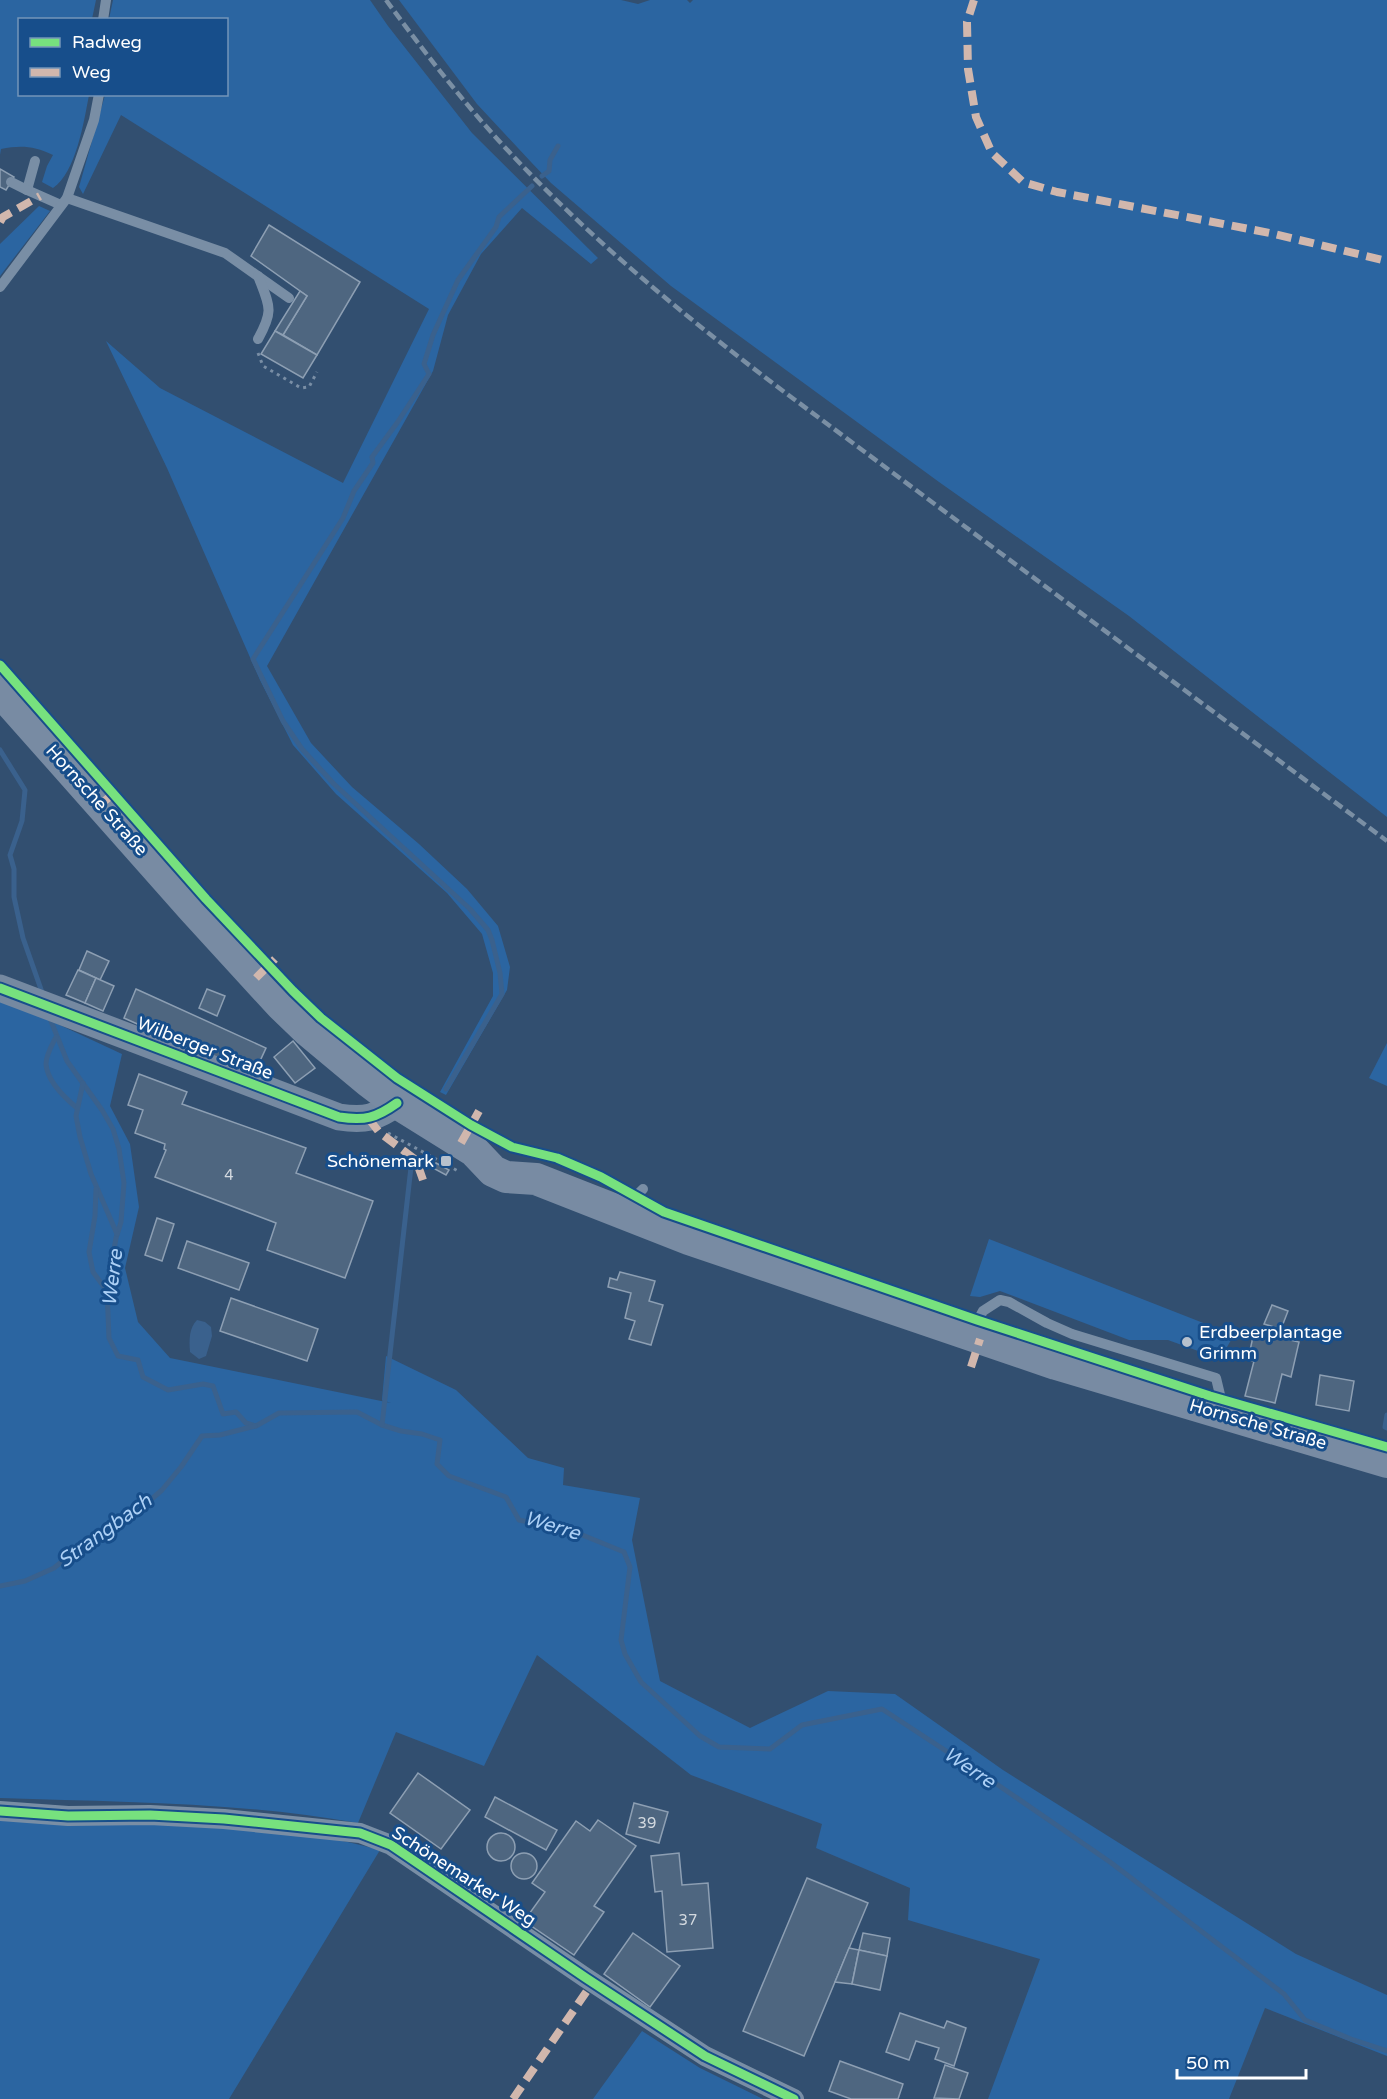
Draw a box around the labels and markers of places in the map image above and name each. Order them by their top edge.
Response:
place label: Schönemark [327,1150,434,1172]
marker: Schönemark [439,1154,453,1168]
place label: Erdbeerplantage Grimm [1199,1321,1342,1364]
marker: Erdbeerplantage Grimm [1180,1335,1194,1349]

